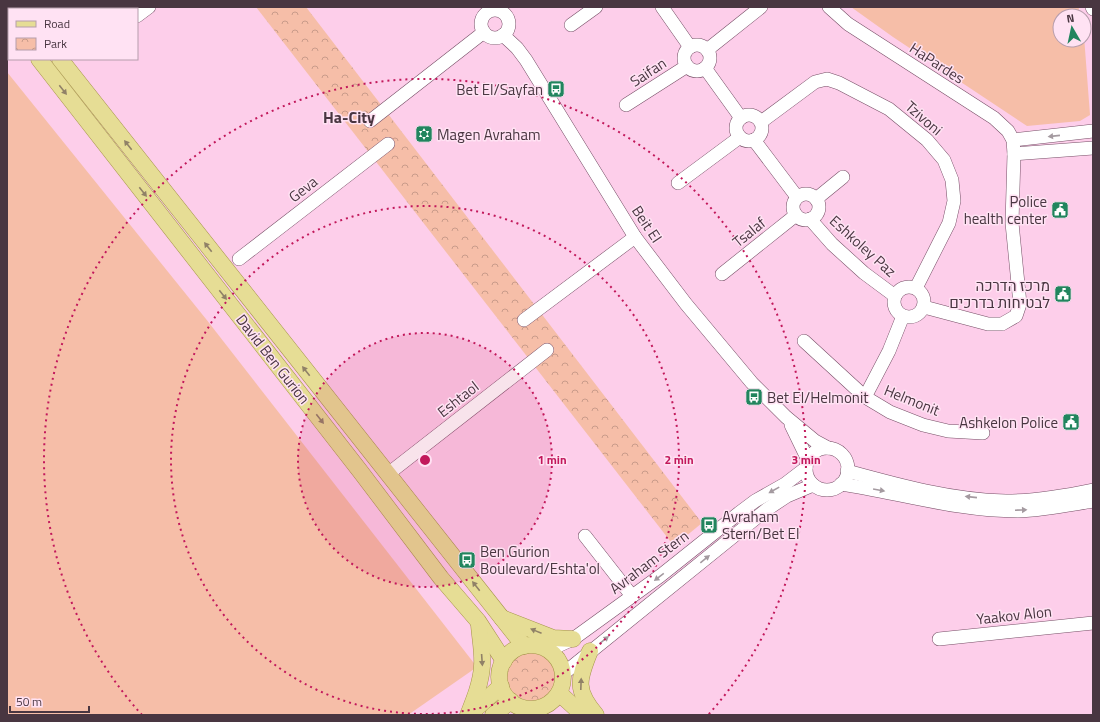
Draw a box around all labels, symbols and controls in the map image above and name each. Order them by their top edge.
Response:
legend [8,8,138,60]
north arrow [1052,8,1092,48]
text: N [1065,10,1075,27]
text: Road [44,14,70,33]
text: Park [44,34,67,53]
street label: HaPardes [905,37,969,89]
street label: Saifan [625,52,671,92]
place label: Bet El/Sayfan [456,78,543,101]
bus stop icon: Bet El/Sayfan [546,79,566,99]
one-way arrow [58,85,67,96]
street label: Tzivoni [900,95,948,141]
district label: Ha-City [323,105,375,129]
place label: Magen Avraham [437,123,540,146]
synagogue icon: Magen Avraham [414,124,434,144]
one-way arrow [1048,133,1060,139]
one-way arrow [124,140,132,151]
street label: Geva [284,170,323,208]
one-way arrow [138,187,147,198]
place label: Police health center [964,190,1047,230]
public building icon: Police health center [1050,200,1070,220]
street label: Beit El [626,201,668,247]
street label: Eshkoley Paz [825,210,902,282]
street label: Tsalaf [727,211,771,253]
one-way arrow [204,242,213,253]
place label: מרכז הדרכה לבטיחות בדרכים [949,274,1050,314]
public building icon: מרכז הדרכה לבטיחות בדרכים [1053,284,1073,304]
one-way arrow [219,289,227,300]
street label: David Ben Gurion [230,309,316,409]
one-way arrow [302,366,311,377]
street label: Eshtaol [432,375,484,423]
street label: Helmonit [881,378,944,422]
place label: Bet El/Helmonit [767,386,869,409]
bus stop icon: Bet El/Helmonit [744,387,764,407]
place label: Ashkelon Police [959,411,1058,434]
public building icon: Ashkelon Police [1061,412,1081,432]
one-way arrow [316,414,324,425]
text: 1 min [537,450,567,469]
text: 2 min [664,450,694,469]
text: 3 min [791,450,821,469]
centre of rings [418,453,432,467]
one-way arrow [768,487,779,494]
one-way arrow [873,488,885,494]
one-way arrow [965,494,977,501]
place label: Avraham Stern/Bet El [722,505,799,545]
one-way arrow [1015,507,1027,514]
bus stop icon: Avraham Stern/Bet El [699,515,719,535]
street label: Avraham Stern [605,525,693,599]
place label: Ben Gurion Boulevard/Eshta'ol [480,540,600,580]
bus stop icon: Ben Gurion Boulevard/Eshta'ol [457,550,477,570]
one-way arrow [700,554,711,563]
one-way arrow [653,572,664,581]
one-way arrow [472,581,481,592]
street label: Yaakov Alon [975,600,1053,630]
one-way arrow [530,628,542,634]
one-way arrow [599,636,609,644]
one-way arrow [478,654,485,666]
one-way arrow [578,678,585,690]
scale bar [10,688,89,714]
text: 50 m [16,692,42,711]

